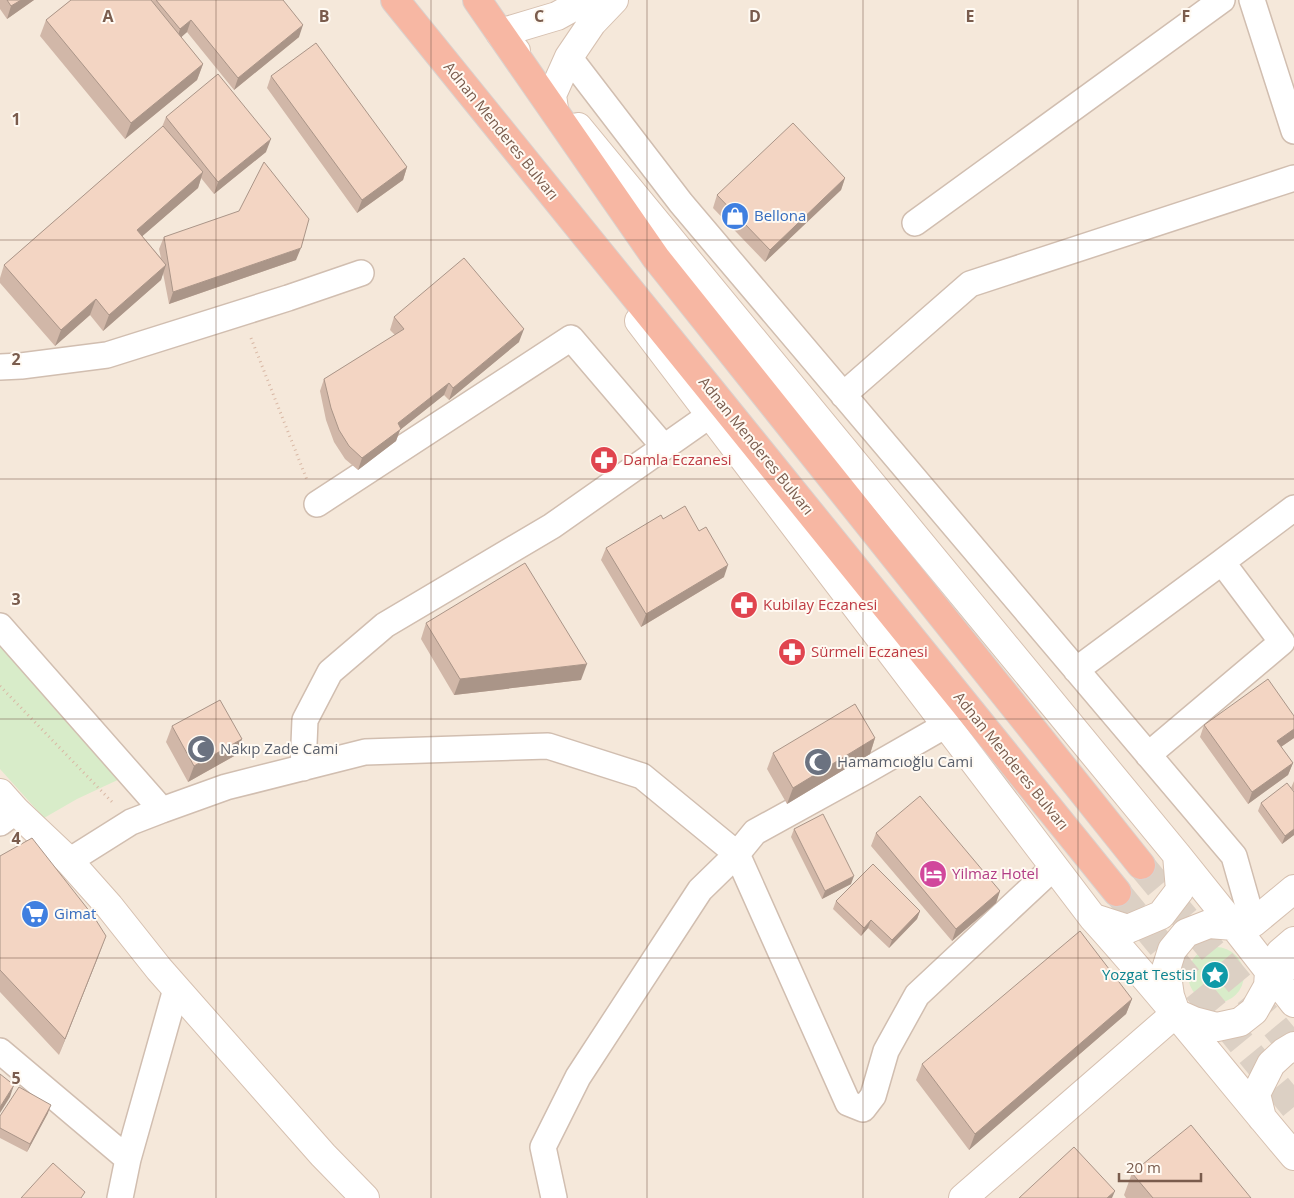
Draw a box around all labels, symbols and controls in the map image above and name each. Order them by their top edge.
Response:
text: A [102,5,114,27]
text: B [319,5,329,27]
text: C [534,5,544,27]
text: D [749,5,761,27]
text: E [966,5,975,27]
text: F [1182,5,1190,27]
street label: Adnan Menderes Bulvarı [440,57,564,204]
text: 1 [11,108,21,130]
shop icon: Bellona [720,201,750,231]
place label: Bellona [754,205,806,225]
text: 2 [11,348,21,370]
street label: Adnan Menderes Bulvarı [695,372,819,519]
pharmacy icon: Damla Eczanesi [589,445,619,475]
place label: Damla Eczanesi [623,449,732,469]
text: 3 [11,588,21,610]
pharmacy icon: Kubilay Eczanesi [729,590,759,620]
place label: Kubilay Eczanesi [763,594,877,614]
pharmacy icon: Sürmeli Eczanesi [777,637,807,667]
place label: Sürmeli Eczanesi [811,641,928,661]
street label: Adnan Menderes Bulvarı [950,687,1074,834]
mosque icon: Nakıp Zade Cami [186,734,216,764]
place label: Nakıp Zade Cami [220,738,338,758]
mosque icon: Hamamcıoğlu Cami [803,747,833,777]
place label: Hamamcıoğlu Cami [837,751,973,771]
text: 4 [11,827,21,849]
hotel icon: Yilmaz Hotel [918,859,948,889]
place label: Yilmaz Hotel [952,863,1039,883]
supermarket icon: Gimat [20,899,50,929]
place label: Gimat [54,903,96,923]
place icon: Yozgat Testisi [1200,960,1230,990]
place label: Yozgat Testisi [1102,964,1196,984]
text: 5 [11,1067,21,1089]
scale bar [1119,1150,1202,1182]
text: 20 m [1126,1157,1161,1177]

